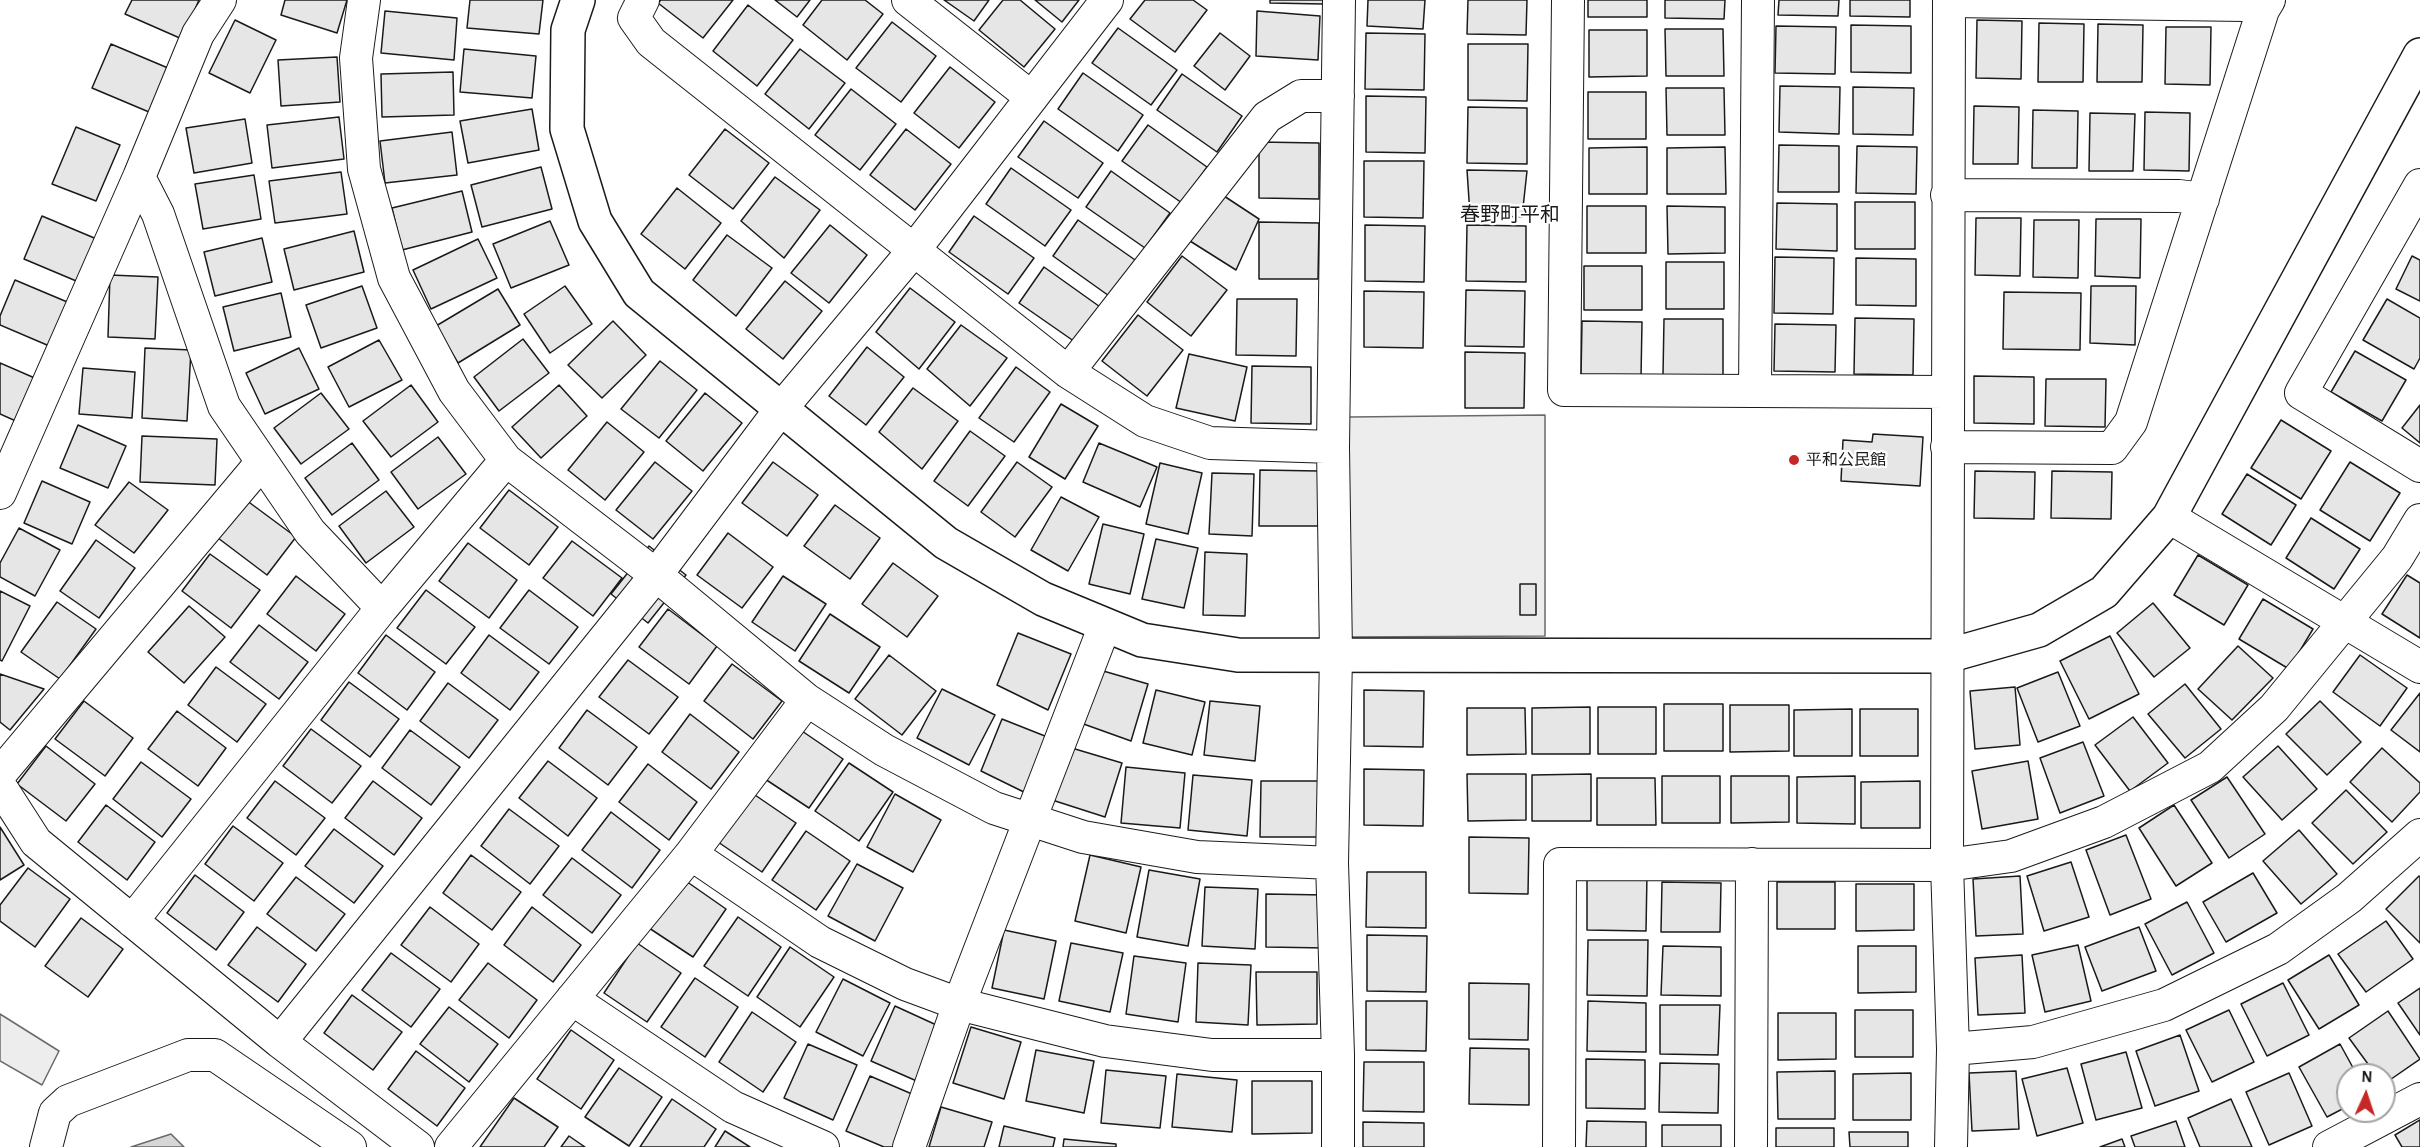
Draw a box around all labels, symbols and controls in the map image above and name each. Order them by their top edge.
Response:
district label: 春野町平和 [1460,203,1560,227]
place label: 平和公民館 [1806,450,1886,470]
marker: 平和公民館 [1787,453,1801,467]
north arrow [2336,1063,2396,1123]
text: N [2361,1069,2373,1085]

